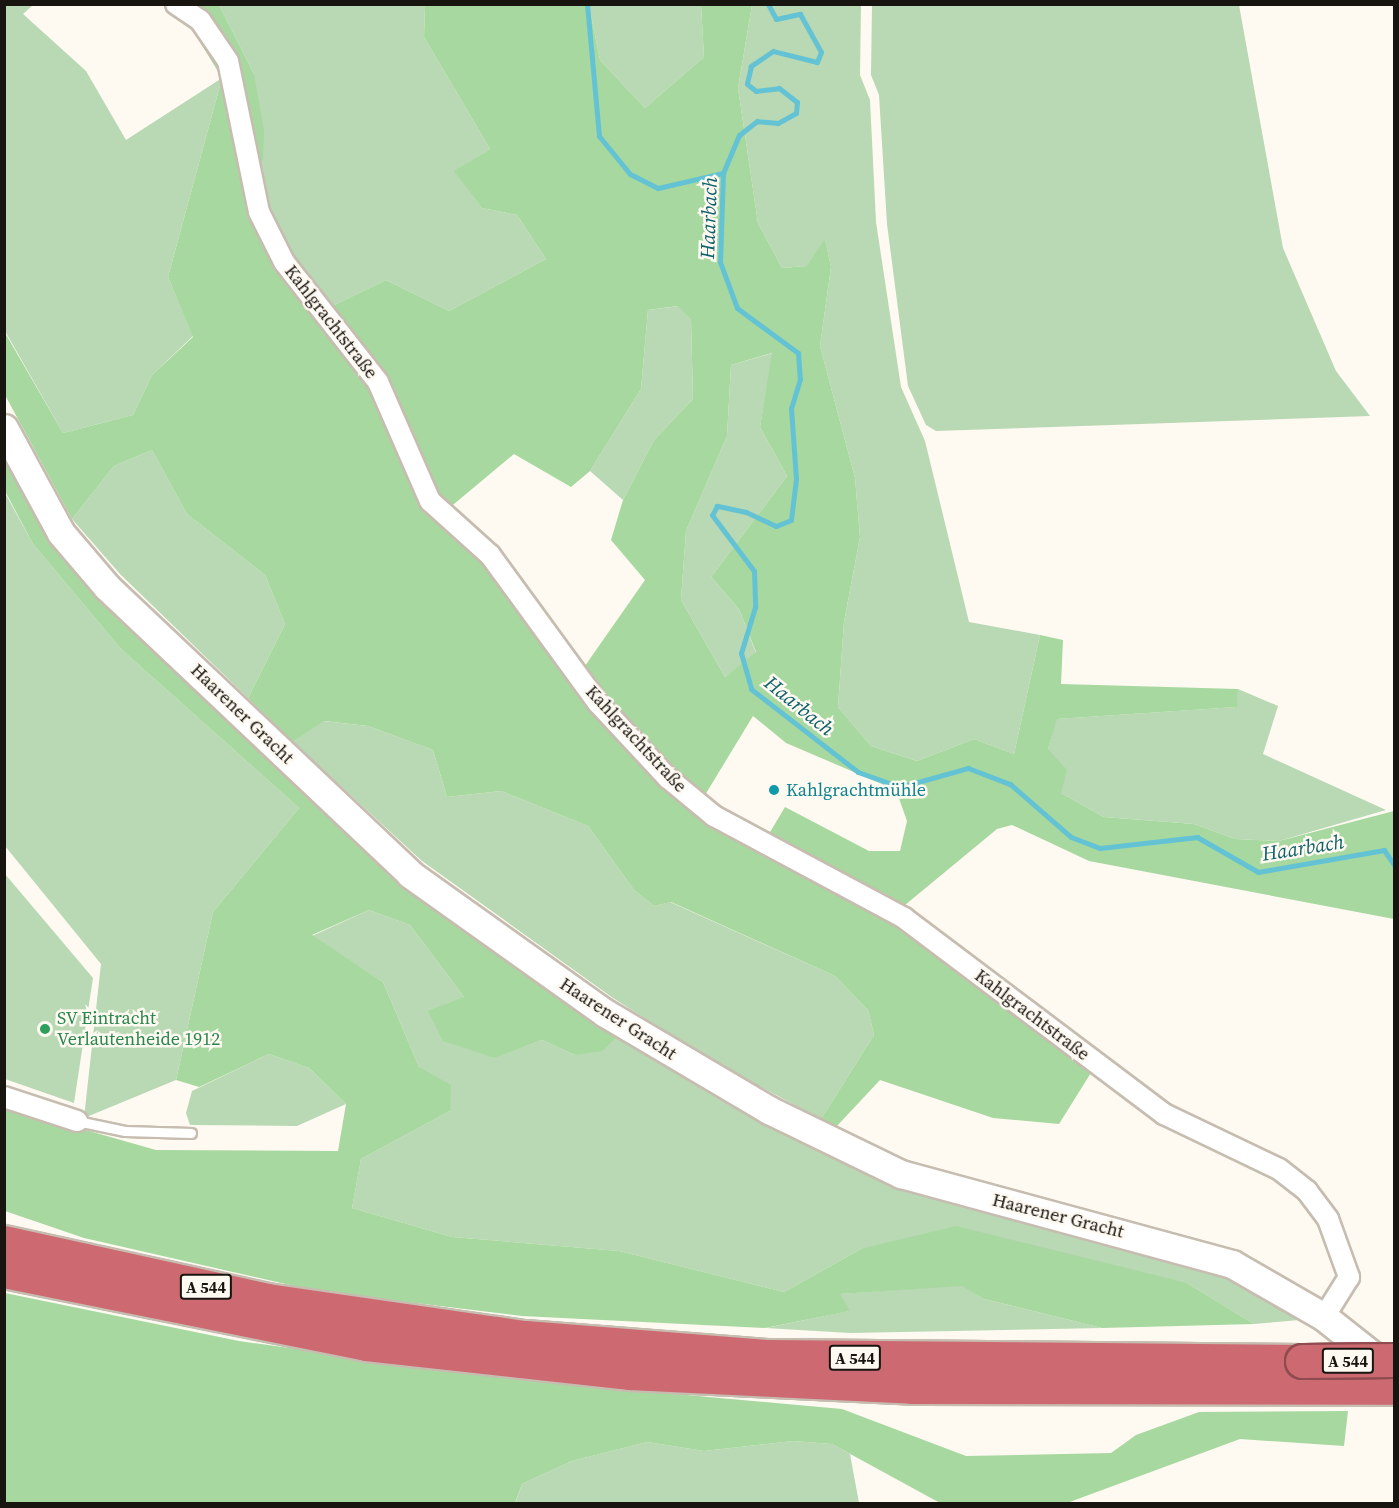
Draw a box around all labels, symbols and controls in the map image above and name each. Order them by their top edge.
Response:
water label: Haarbach [696,176,722,260]
street label: Kahlgrachtstraße [280,261,382,383]
street label: Haarener Gracht [186,659,298,769]
water label: Haarbach [759,671,839,741]
street label: Kahlgrachtstraße [581,681,691,797]
place label: Kahlgrachtmühle [786,779,926,801]
marker: Kahlgrachtmühle [767,783,781,797]
water label: Haarbach [1260,830,1346,866]
street label: Kahlgrachtstraße [970,965,1094,1065]
street label: Haarener Gracht [556,973,680,1065]
place label: SV Eintracht Verlautenheide 1912 [57,1008,220,1050]
marker: SV Eintracht Verlautenheide 1912 [38,1022,52,1036]
street label: Haarener Gracht [990,1189,1126,1243]
road number: A 544 [179,1274,233,1300]
road number: A 544 [828,1345,882,1371]
road number: A 544 [1321,1348,1375,1374]

